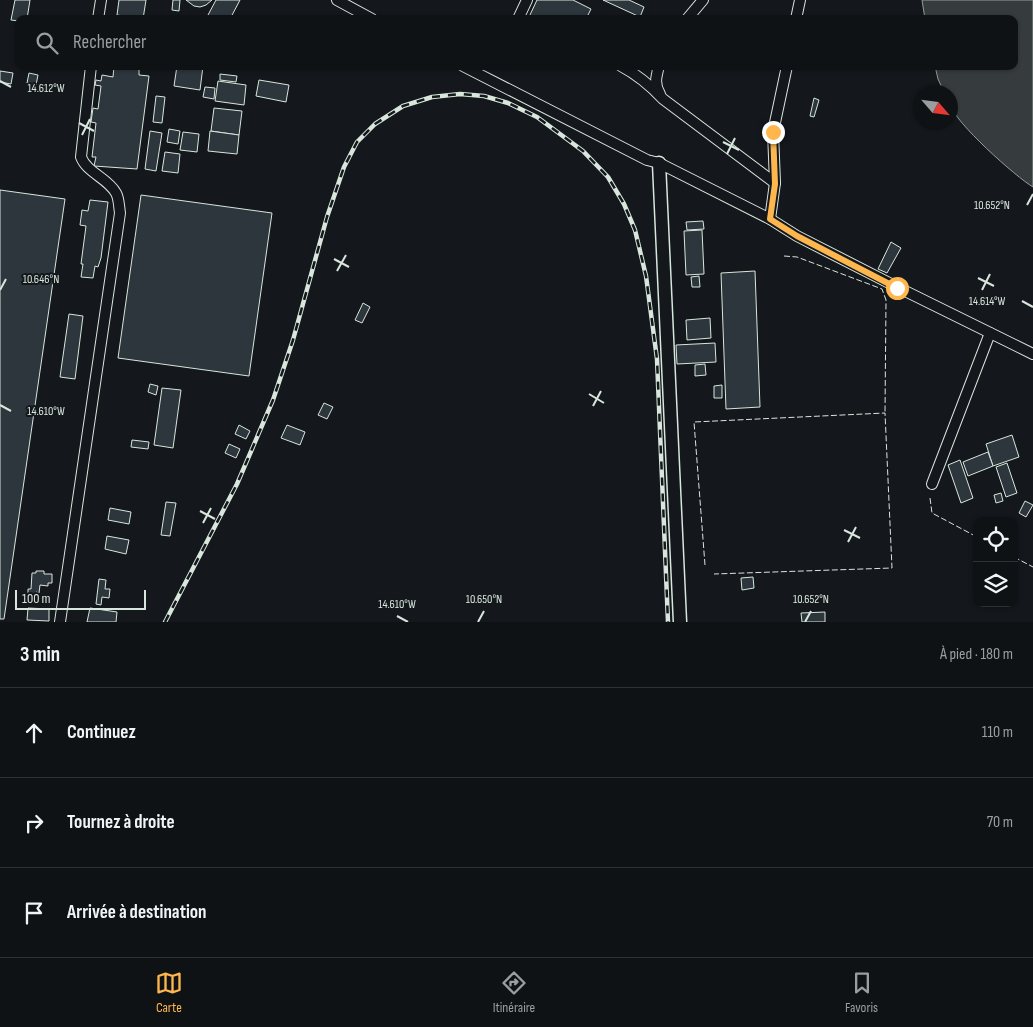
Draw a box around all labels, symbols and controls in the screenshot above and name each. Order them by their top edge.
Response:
search box [15,15,1018,70]
icon: search [33,29,61,57]
text: Rechercher [73,31,147,54]
text: 14.612°W [27,81,65,96]
north arrow [913,85,958,130]
route end [762,121,785,144]
text: 10.652°N [974,198,1010,213]
text: 10.646°N [23,272,59,287]
route start [886,277,909,300]
text: 14.614°W [969,294,1005,309]
text: 14.610°W [27,404,65,419]
map controls [973,517,1018,607]
button: locate [973,517,1018,562]
button: layers [973,562,1018,607]
scale bar [15,587,146,610]
text: 100 m [22,590,51,607]
text: 10.650°N [466,592,502,607]
text: 10.652°N [793,592,829,607]
text: 14.610°W [378,597,416,612]
text: 3 min [20,642,60,667]
text: À pied · 180 m [940,645,1013,664]
icon: ahead [20,719,48,747]
text: Continuez [67,721,136,744]
text: 110 m [982,723,1013,742]
icon: right [20,809,48,837]
text: Tournez à droite [67,811,175,834]
text: 70 m [987,813,1013,832]
icon: arrive [20,899,48,927]
text: Arrivée à destination [67,901,207,924]
tab: Carte [155,969,183,1016]
tab: Itinéraire [493,969,535,1016]
tab: Favoris [845,969,878,1016]

